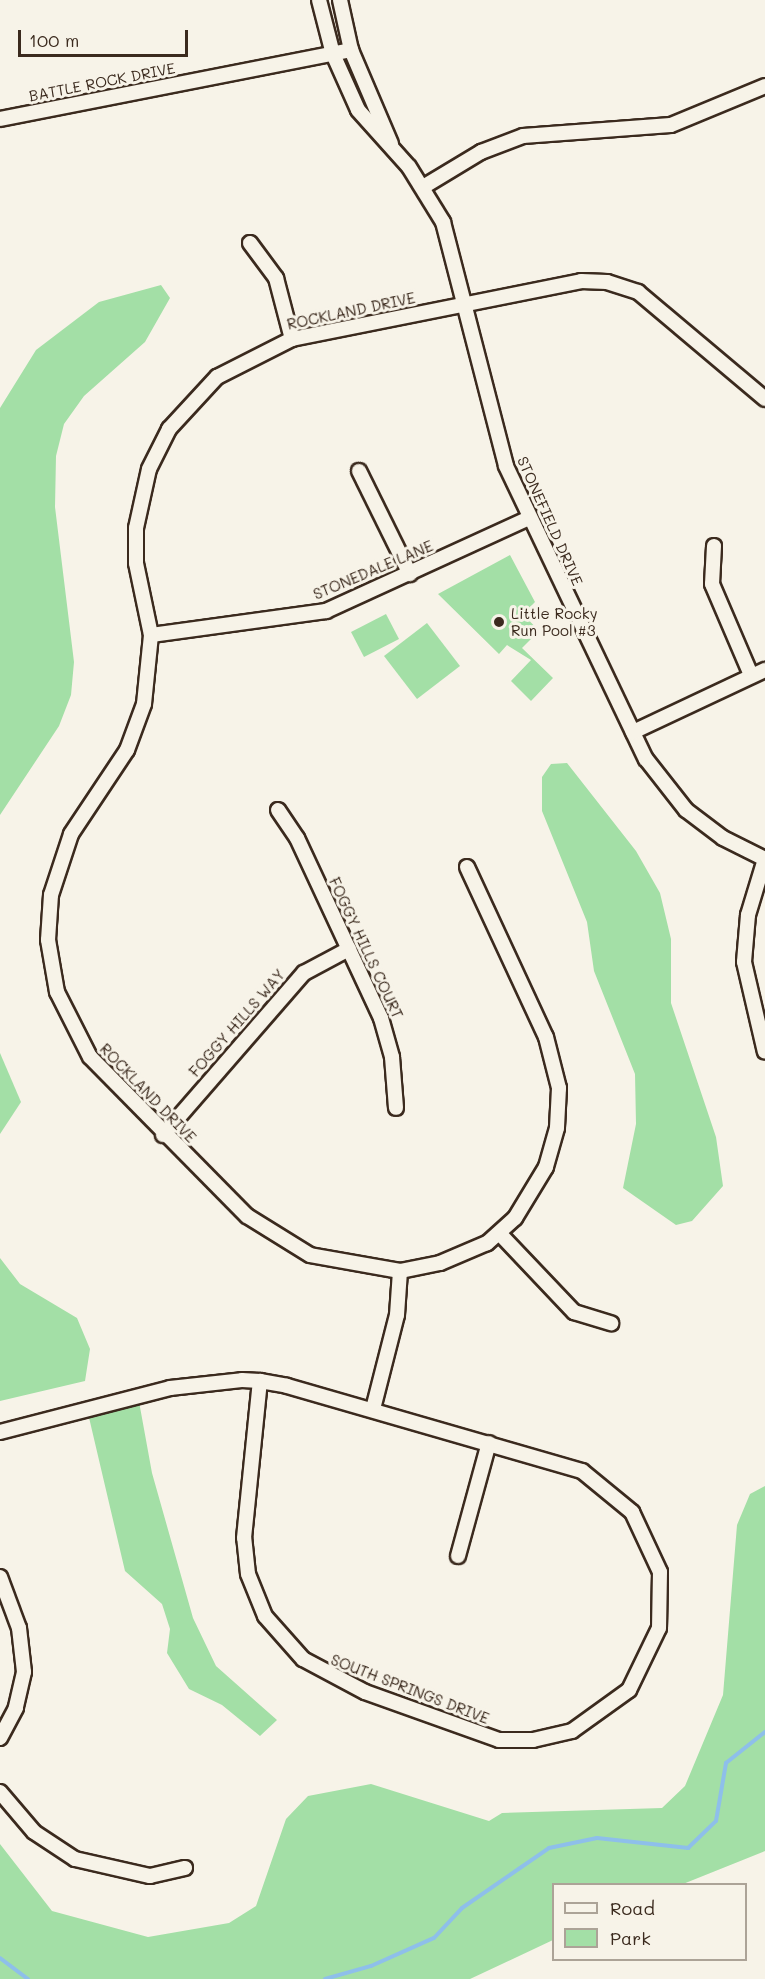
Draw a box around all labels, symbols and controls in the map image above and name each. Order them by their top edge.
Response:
scale bar [21,18,190,56]
text: 100 m [29,28,79,52]
street label: BATTLE ROCK DRIVE [27,59,177,105]
street label: ROCKLAND DRIVE [285,289,417,333]
street label: STONEFIELD DRIVE [513,454,587,588]
street label: STONEDALE LANE [310,537,436,603]
place label: Little Rocky Run Pool #3 [511,604,598,639]
marker: Little Rocky Run Pool #3 [492,615,506,629]
street label: FOGGY HILLS COURT [325,874,407,1022]
street label: FOGGY HILLS WAY [185,965,289,1081]
street label: ROCKLAND DRIVE [96,1040,200,1146]
street label: SOUTH SPRINGS DRIVE [328,1650,492,1728]
legend [552,1883,747,1961]
text: Road [610,1896,655,1920]
text: Park [610,1926,651,1950]

